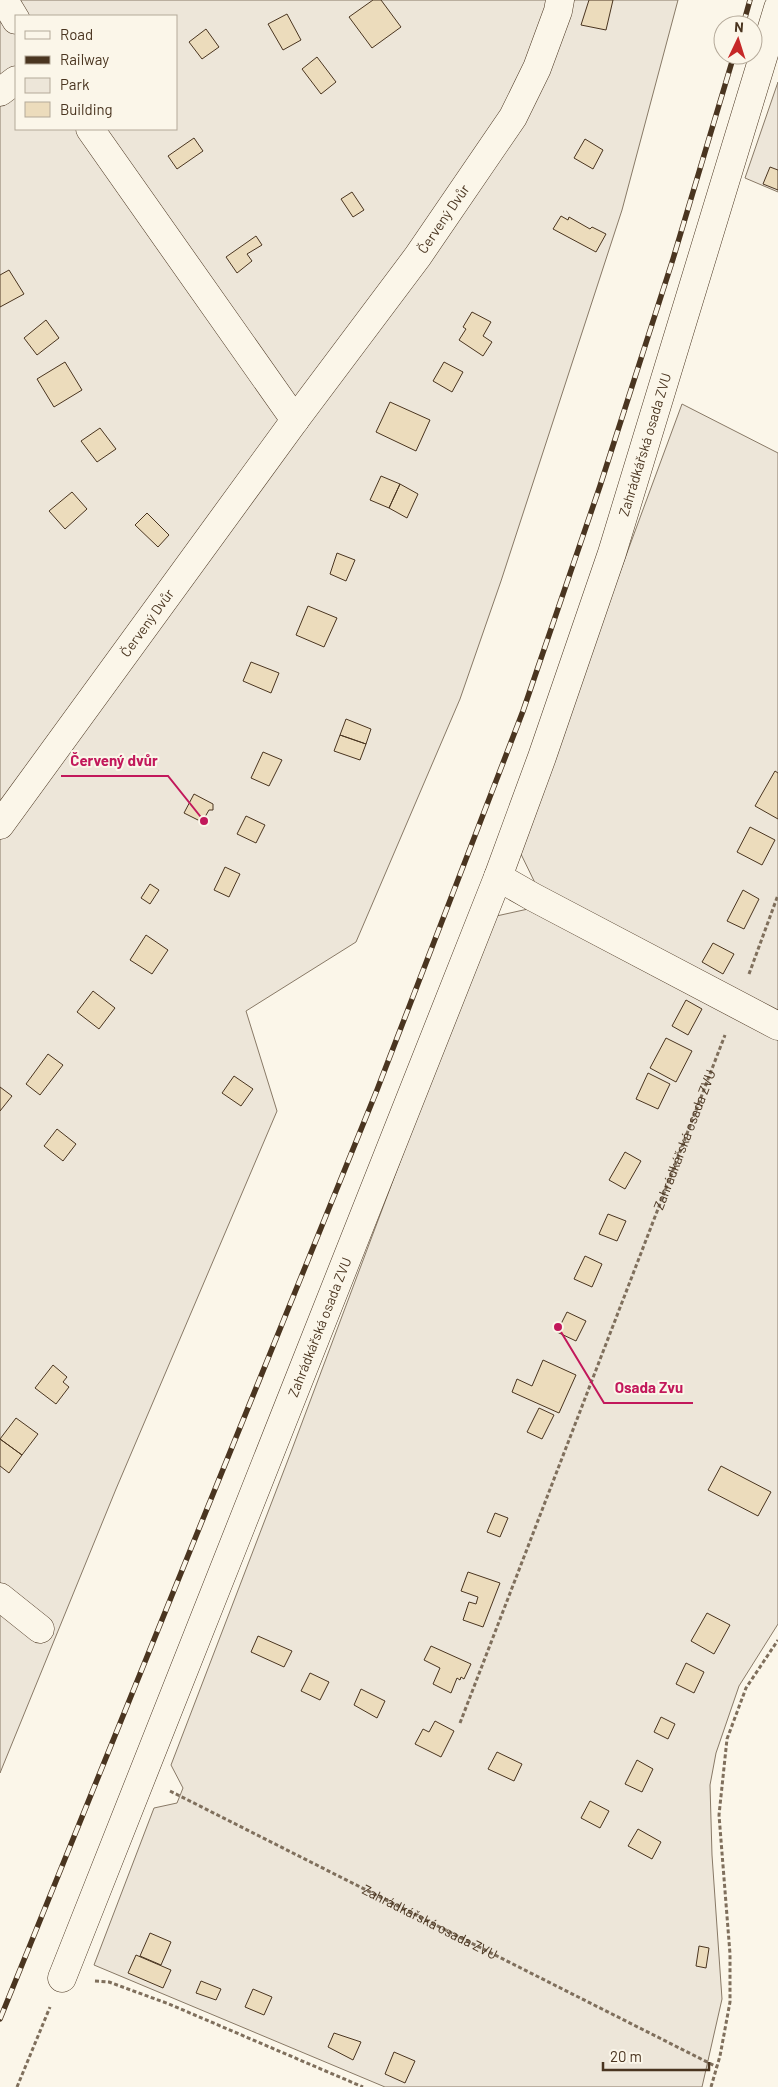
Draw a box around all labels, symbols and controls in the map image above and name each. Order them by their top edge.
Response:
legend [15,15,178,130]
north arrow [713,15,763,65]
text: N [734,18,744,35]
text: Road [60,25,93,43]
text: Railway [60,50,109,68]
text: Park [60,75,90,93]
text: Building [60,100,113,118]
street label: Červený Dvůr [413,181,473,256]
street label: Zahrádkářská osada ZVU [615,371,674,518]
street label: Červený Dvůr [116,585,177,660]
callout: Červený dvůr [61,746,168,776]
text: Červený dvůr [70,751,158,769]
street label: Zahrádkářská osada ZVU [649,1067,719,1212]
street label: Zahrádkářská osada ZVU [284,1255,355,1399]
callout: Osada Zvu [604,1373,693,1403]
text: Osada Zvu [615,1378,683,1396]
street label: Zahrádkářská osada ZVU [360,1880,500,1963]
scale bar [603,2040,709,2072]
text: 20 m [610,2047,642,2065]

